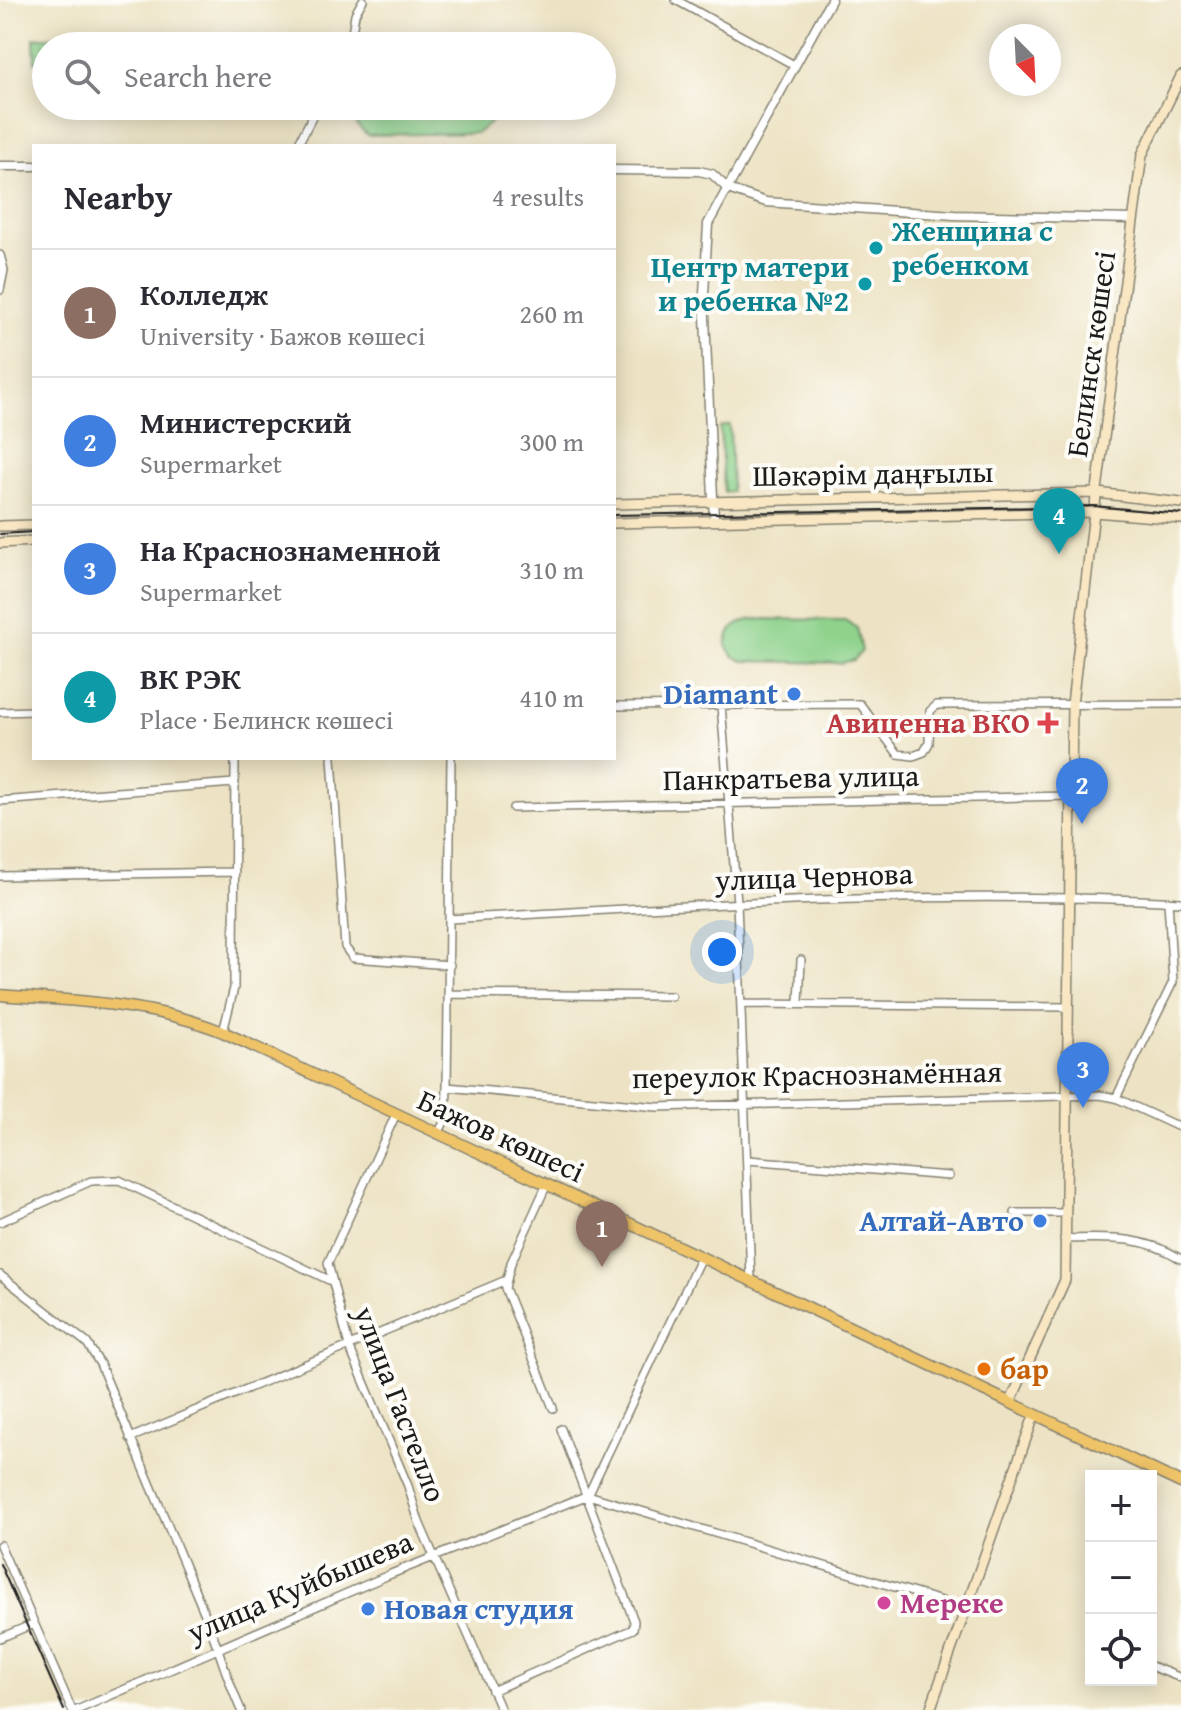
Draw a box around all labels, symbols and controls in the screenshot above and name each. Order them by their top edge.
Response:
north arrow [989,24,1061,96]
search box [32,32,616,120]
icon: search [60,54,104,98]
text: Search here [124,54,272,98]
text: Nearby [64,172,173,221]
text: 4 results [492,177,584,216]
place label: Женщина с ребенком [891,208,1053,286]
marker: Женщина с ребенком [867,239,885,257]
place label: Центр матери и ребенка №2 [651,244,849,322]
street label: Белинск көшесі [1054,248,1126,460]
text: Колледж [140,272,268,316]
marker: Центр матери и ребенка №2 [856,275,874,293]
text: 1 [83,294,97,333]
text: 260 m [519,294,584,333]
text: University · Бажов көшесі [140,316,425,355]
text: Министерский [140,400,352,444]
text: 2 [83,422,97,461]
text: 300 m [519,422,584,461]
text: Supermarket [140,444,282,483]
street label: Шәкәрім даңғылы [752,449,994,497]
pin: 4 [1033,488,1085,554]
text: На Краснознаменной [140,528,440,572]
text: 3 [83,550,97,589]
text: 310 m [519,550,584,589]
text: Supermarket [140,572,282,611]
text: ВК РЭК [140,656,241,700]
place label: Diamant [664,671,779,715]
text: 4 [83,678,97,717]
text: 410 m [519,678,584,717]
marker: Diamant [785,685,803,703]
text: Place · Белинск көшесі [140,700,393,739]
place label: Авиценна ВКО [826,700,1030,744]
marker: Авиценна ВКО [1037,712,1059,734]
street label: Панкратьева улица [662,753,920,801]
pin: 2 [1056,758,1108,824]
street label: улица Чернова [713,851,914,901]
your location [702,932,742,972]
pin: 3 [1057,1042,1109,1108]
street label: переулок Краснознамённая [632,1049,1002,1099]
street label: Бажов көшесі [411,1077,592,1193]
place label: Алтай-Авто [859,1198,1024,1242]
pin: 1 [576,1201,628,1267]
marker: Алтай-Авто [1031,1212,1049,1230]
street label: улица Гастелло [343,1298,458,1508]
place label: бар [1000,1346,1049,1390]
marker: бар [975,1360,993,1378]
map controls [1085,1470,1157,1686]
button: + [1085,1470,1157,1542]
street label: улица Куйбышева [179,1518,420,1654]
button: − [1085,1542,1157,1614]
place label: Мереке [900,1580,1004,1624]
place label: Новая студия [384,1586,574,1630]
marker: Мереке [875,1594,893,1612]
marker: Новая студия [359,1600,377,1618]
button: locate [1085,1614,1157,1686]

